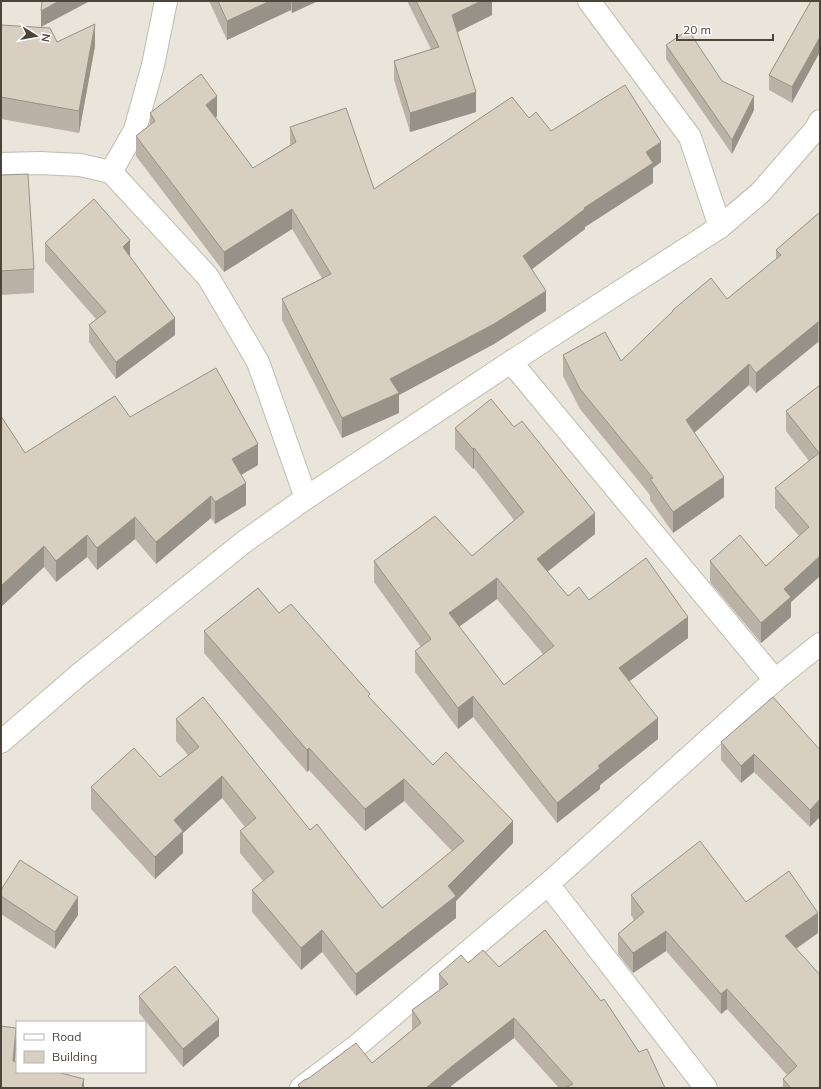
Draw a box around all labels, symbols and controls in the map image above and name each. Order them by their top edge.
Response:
north arrow [16,16,56,56]
scale bar [677,16,773,42]
text: 20 m [683,22,711,37]
text: N [38,32,53,43]
legend [16,1021,146,1073]
text: Road [52,1029,81,1044]
text: Building [52,1049,97,1064]

